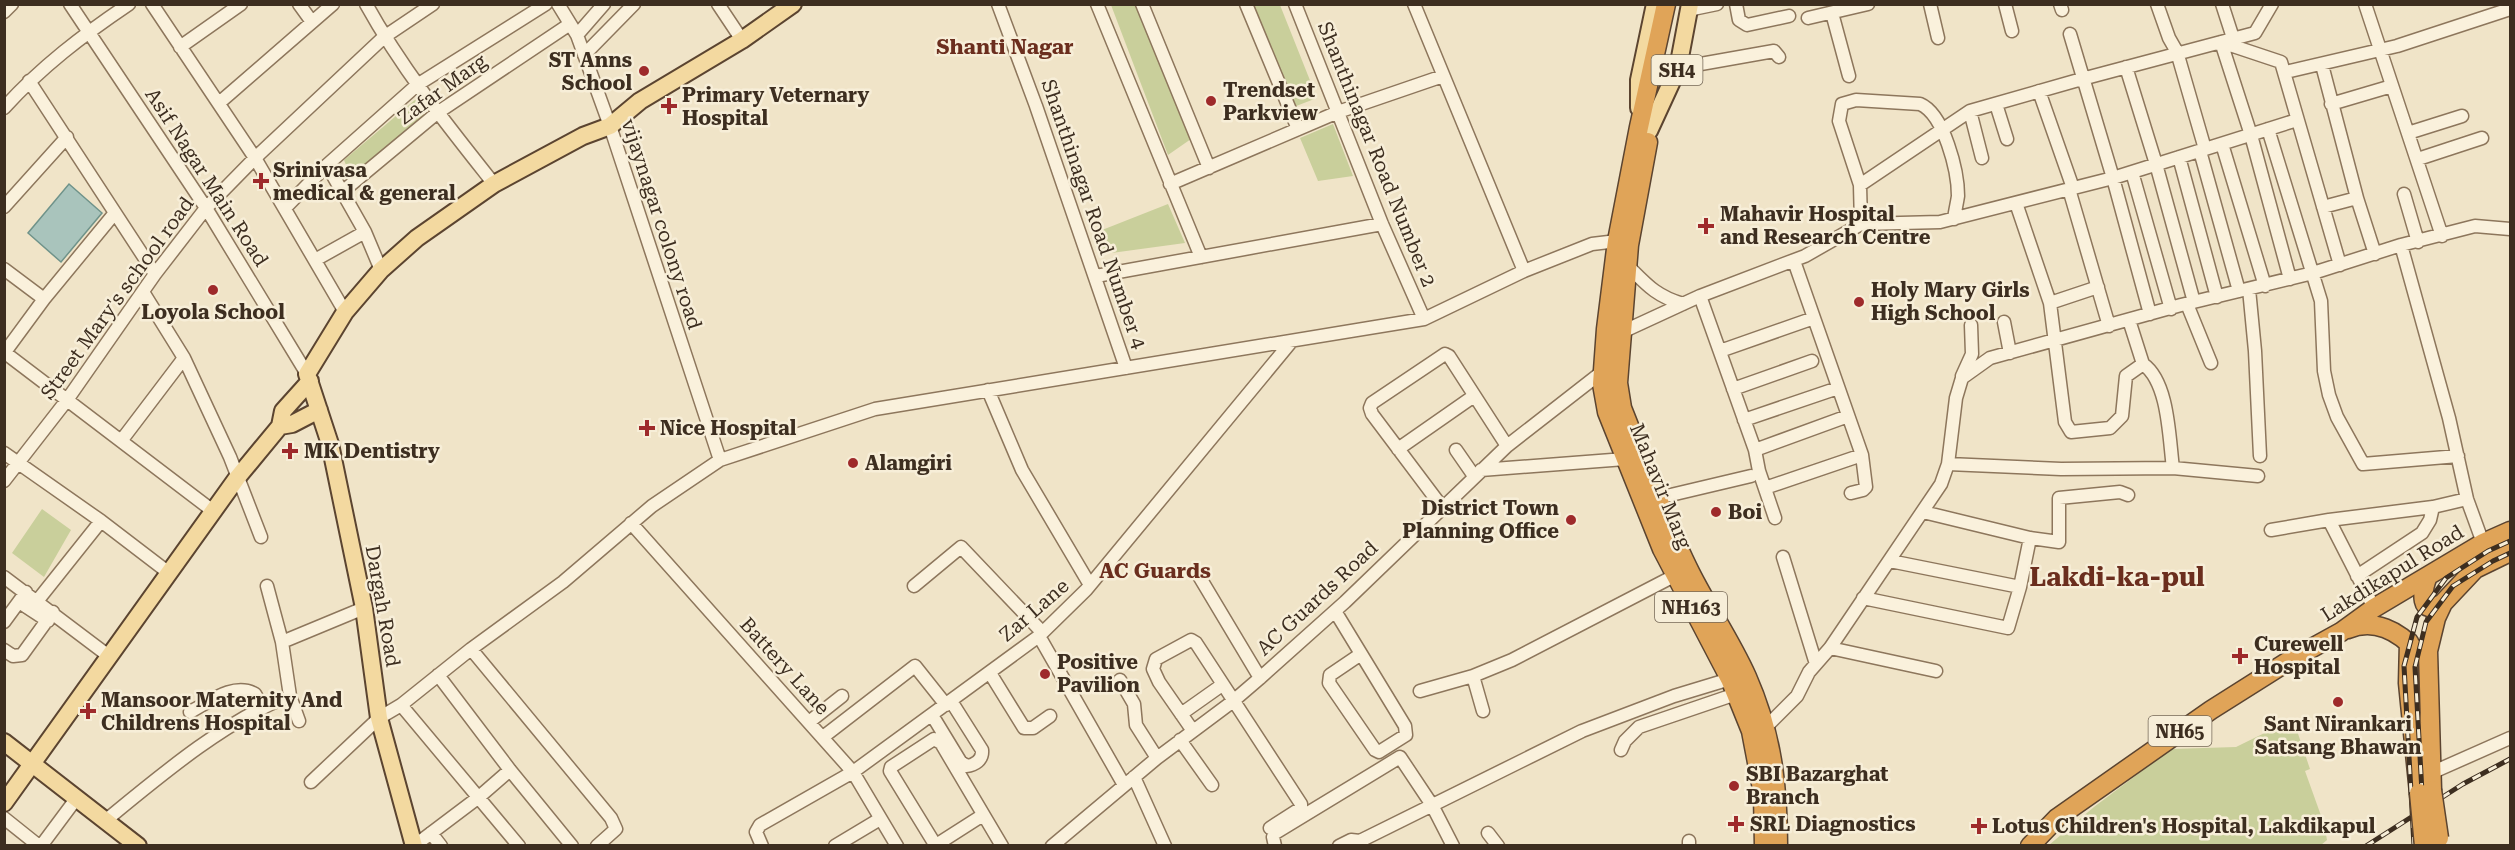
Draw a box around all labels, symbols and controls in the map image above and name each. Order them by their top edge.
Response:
street label: Shanthinagar Road Number 2 [1313,18,1441,290]
district label: Shanti Nagar [936,35,1074,59]
street label: Zafar Marg [393,48,492,129]
place label: ST Anns School [549,48,632,95]
road number: SH4 [1652,55,1702,85]
marker: ST Anns School [637,64,651,78]
street label: Shanthinagar Road Number 4 [1036,76,1152,353]
place label: Trendset Parkview [1223,78,1319,125]
street label: Asif Nagar Main Road [140,83,274,271]
place label: Primary Veternary Hospital [682,83,869,130]
marker: Trendset Parkview [1204,94,1218,108]
marker: Primary Veternary Hospital [660,97,678,115]
street label: vijaynagar colony road [617,116,707,332]
place label: Srinivasa medical & general [273,158,456,205]
marker: Srinivasa medical & general [254,174,268,188]
street label: Street Mary's school road [35,192,199,404]
place label: Mahavir Hospital and Research Centre [1720,202,1931,249]
marker: Mahavir Hospital and Research Centre [1697,217,1715,235]
place label: Holy Mary Girls High School [1871,278,2030,325]
marker: Loyola School [206,283,220,297]
marker: Holy Mary Girls High School [1852,295,1866,309]
place label: Loyola School [141,300,285,324]
place label: Nice Hospital [660,416,797,440]
marker: Nice Hospital [638,419,656,437]
street label: Mahavir Marg [1625,420,1697,553]
place label: MK Dentistry [304,439,440,463]
marker: MK Dentistry [281,442,299,460]
place label: Alamgiri [865,451,952,475]
marker: Alamgiri [846,456,860,470]
place label: District Town Planning Office [1402,496,1560,543]
place label: Boi [1728,500,1762,524]
marker: Boi [1709,505,1723,519]
marker: District Town Planning Office [1564,513,1578,527]
street label: Lakdikapul Road [2316,519,2468,626]
street label: AC Guards Road [1251,536,1383,660]
street label: Dargah Road [360,543,406,669]
district label: AC Guards [1099,559,1211,583]
district label: Lakdi-ka-pul [2029,562,2205,592]
street label: Zar Lane [994,573,1074,647]
road number: NH163 [1655,592,1727,622]
street label: Battery Lane [735,612,835,720]
place label: Curewell Hospital [2254,632,2344,679]
marker: Curewell Hospital [2231,647,2249,665]
place label: Positive Pavilion [1057,650,1140,697]
marker: Positive Pavilion [1038,667,1052,681]
place label: Mansoor Maternity And Childrens Hospital [101,688,343,735]
marker: Sant Nirankari Satsang Bhawan [2331,695,2345,709]
marker: Mansoor Maternity And Childrens Hospital [79,702,97,720]
place label: Sant Nirankari Satsang Bhawan [2255,712,2422,759]
road number: NH65 [2148,716,2212,746]
place label: SBI Bazarghat Branch [1746,762,1888,809]
marker: SBI Bazarghat Branch [1727,779,1741,793]
place label: SRL Diagnostics [1750,812,1915,836]
place label: Lotus Children's Hospital, Lakdikapul [1992,814,2376,838]
marker: SRL Diagnostics [1727,815,1745,833]
marker: Lotus Children's Hospital, Lakdikapul [1970,817,1988,835]

